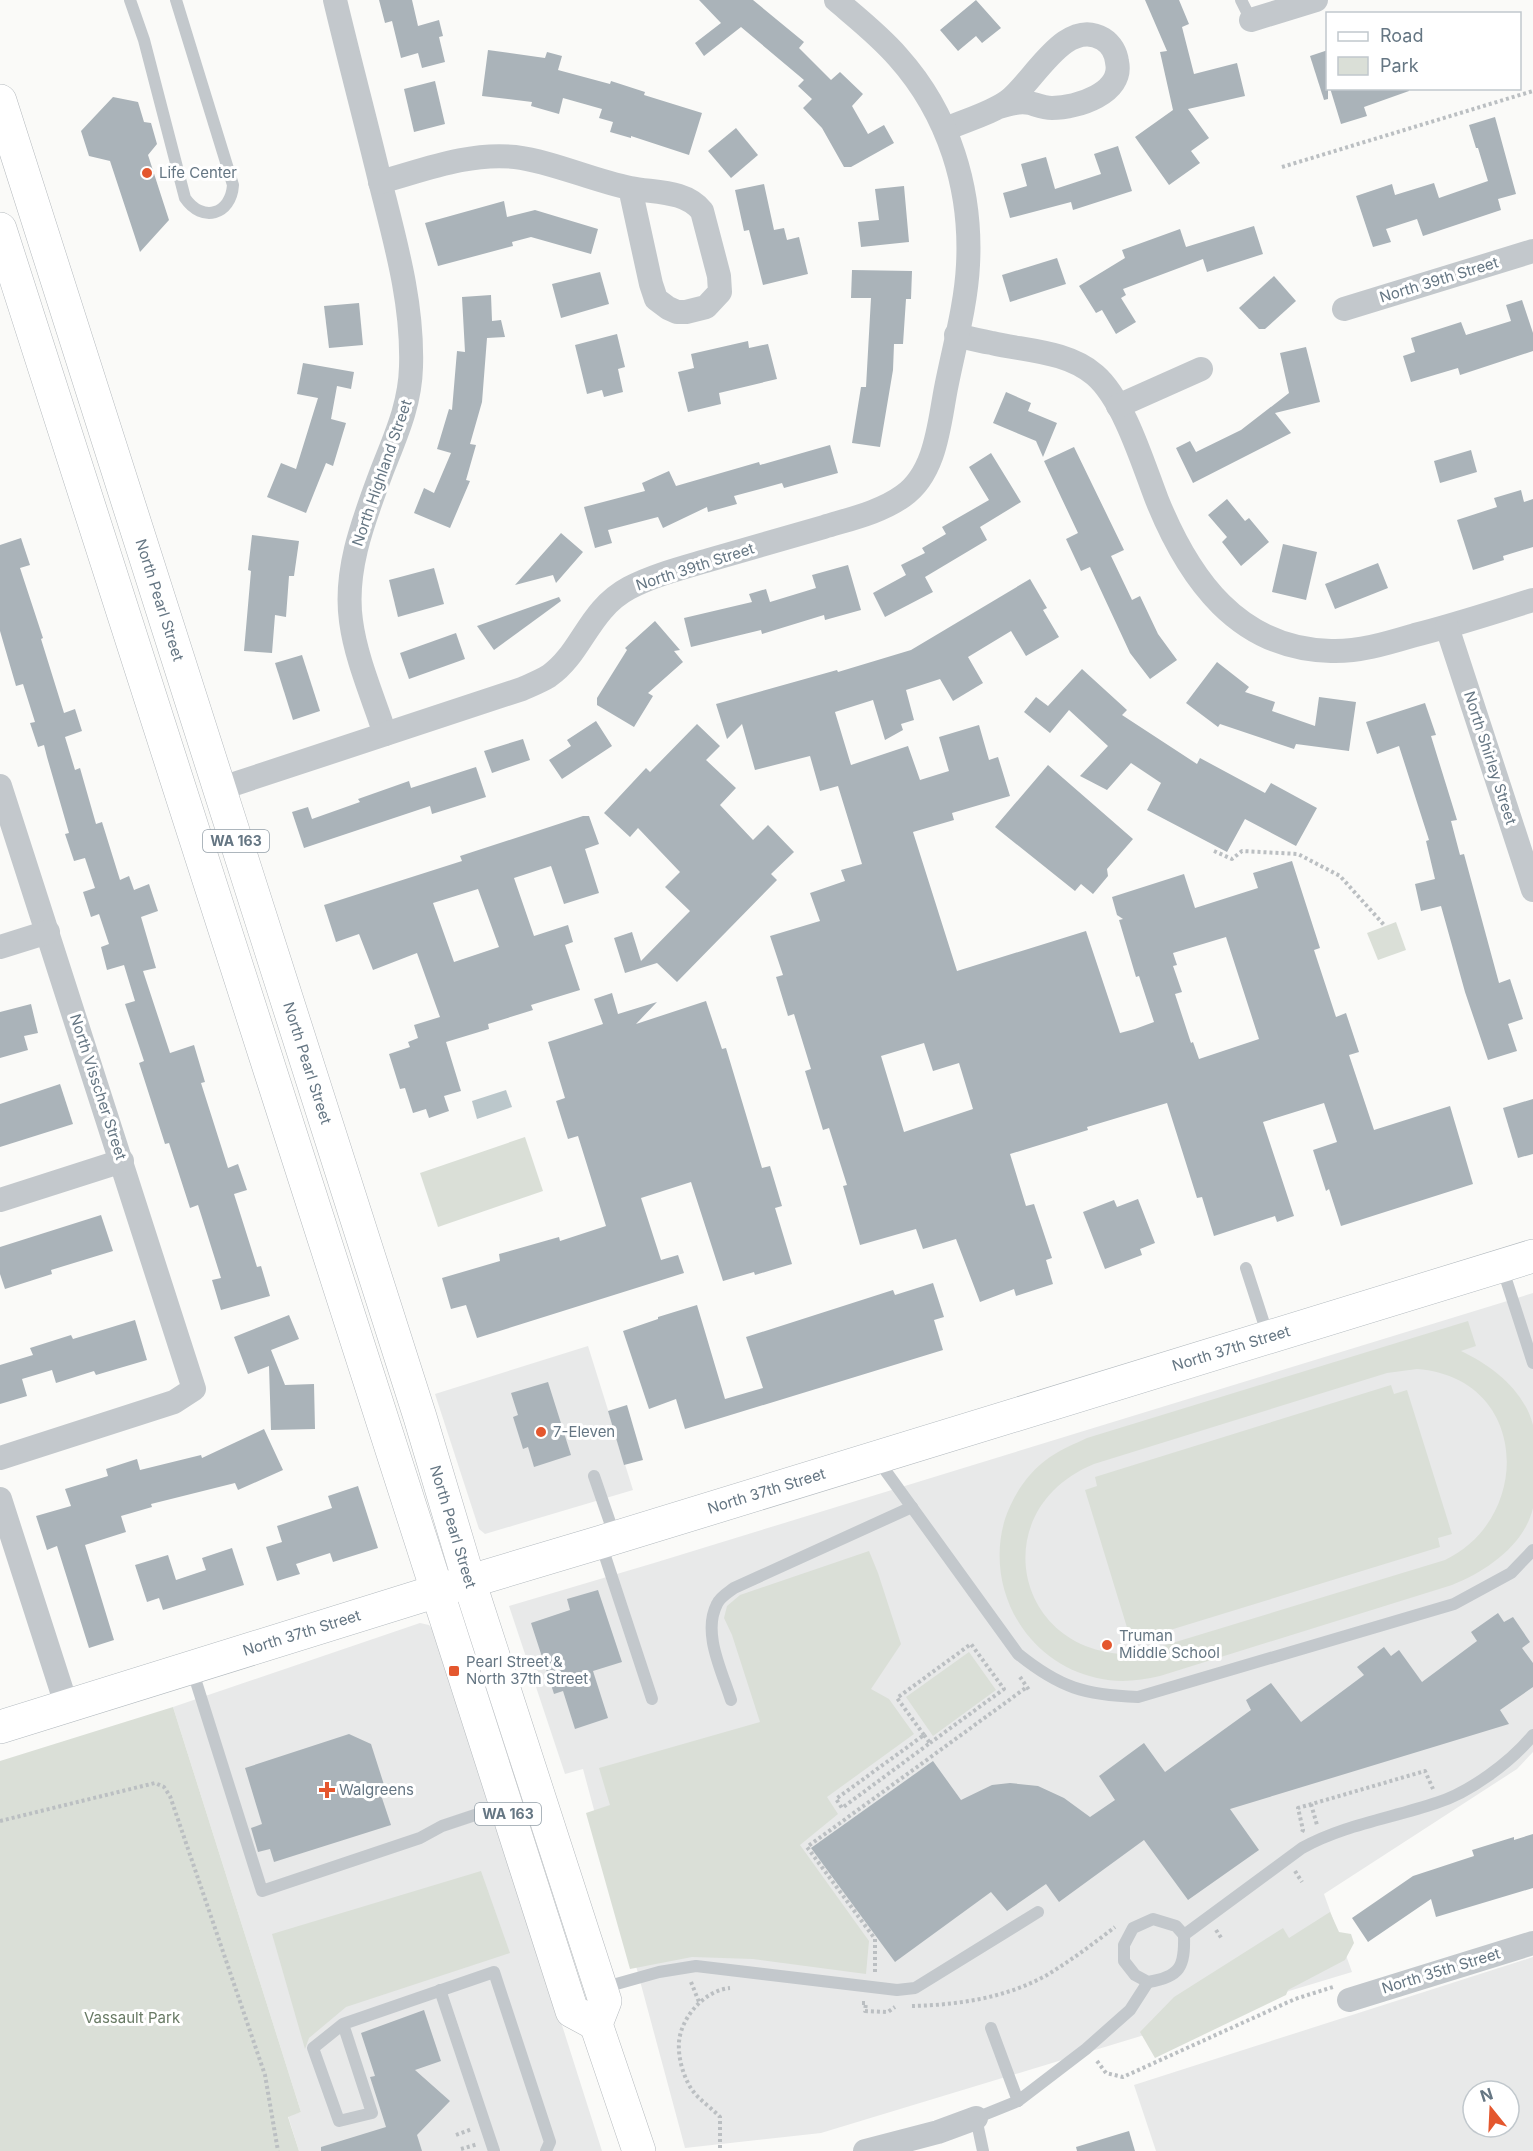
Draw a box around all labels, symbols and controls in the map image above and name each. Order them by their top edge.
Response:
legend [1326,12,1521,90]
text: Road [1380,25,1423,46]
text: Park [1380,55,1419,76]
place label: Life Center [159,163,237,182]
marker: Life Center [140,166,154,180]
street label: North 39th Street [1377,252,1501,307]
street label: North Highland Street [348,397,416,549]
street label: North Pearl Street [131,537,188,664]
street label: North 39th Street [633,538,756,595]
street label: North Shirley Street [1460,689,1521,827]
road number: WA 163 [203,830,269,852]
street label: North Pearl Street [279,1000,336,1127]
street label: North Visscher Street [66,1011,131,1162]
street label: North 37th Street [1170,1321,1292,1375]
place label: 7-Eleven [553,1422,615,1441]
marker: 7-Eleven [534,1425,548,1439]
street label: North Pearl Street [426,1463,481,1591]
street label: North 37th Street [705,1464,828,1518]
street label: North 37th Street [240,1605,363,1660]
place label: Truman Middle School [1119,1626,1220,1662]
marker: Truman Middle School [1100,1638,1114,1652]
place label: Pearl Street & North 37th Street [466,1652,588,1688]
marker: Pearl Street & North 37th Street [447,1664,461,1678]
place label: Walgreens [339,1780,414,1799]
marker: Walgreens [320,1783,334,1797]
road number: WA 163 [475,1803,541,1825]
street label: North 35th Street [1379,1943,1502,1998]
park label: Vassault Park [84,2008,181,2027]
north arrow [1461,2079,1521,2139]
text: N [1477,2083,1495,2106]

